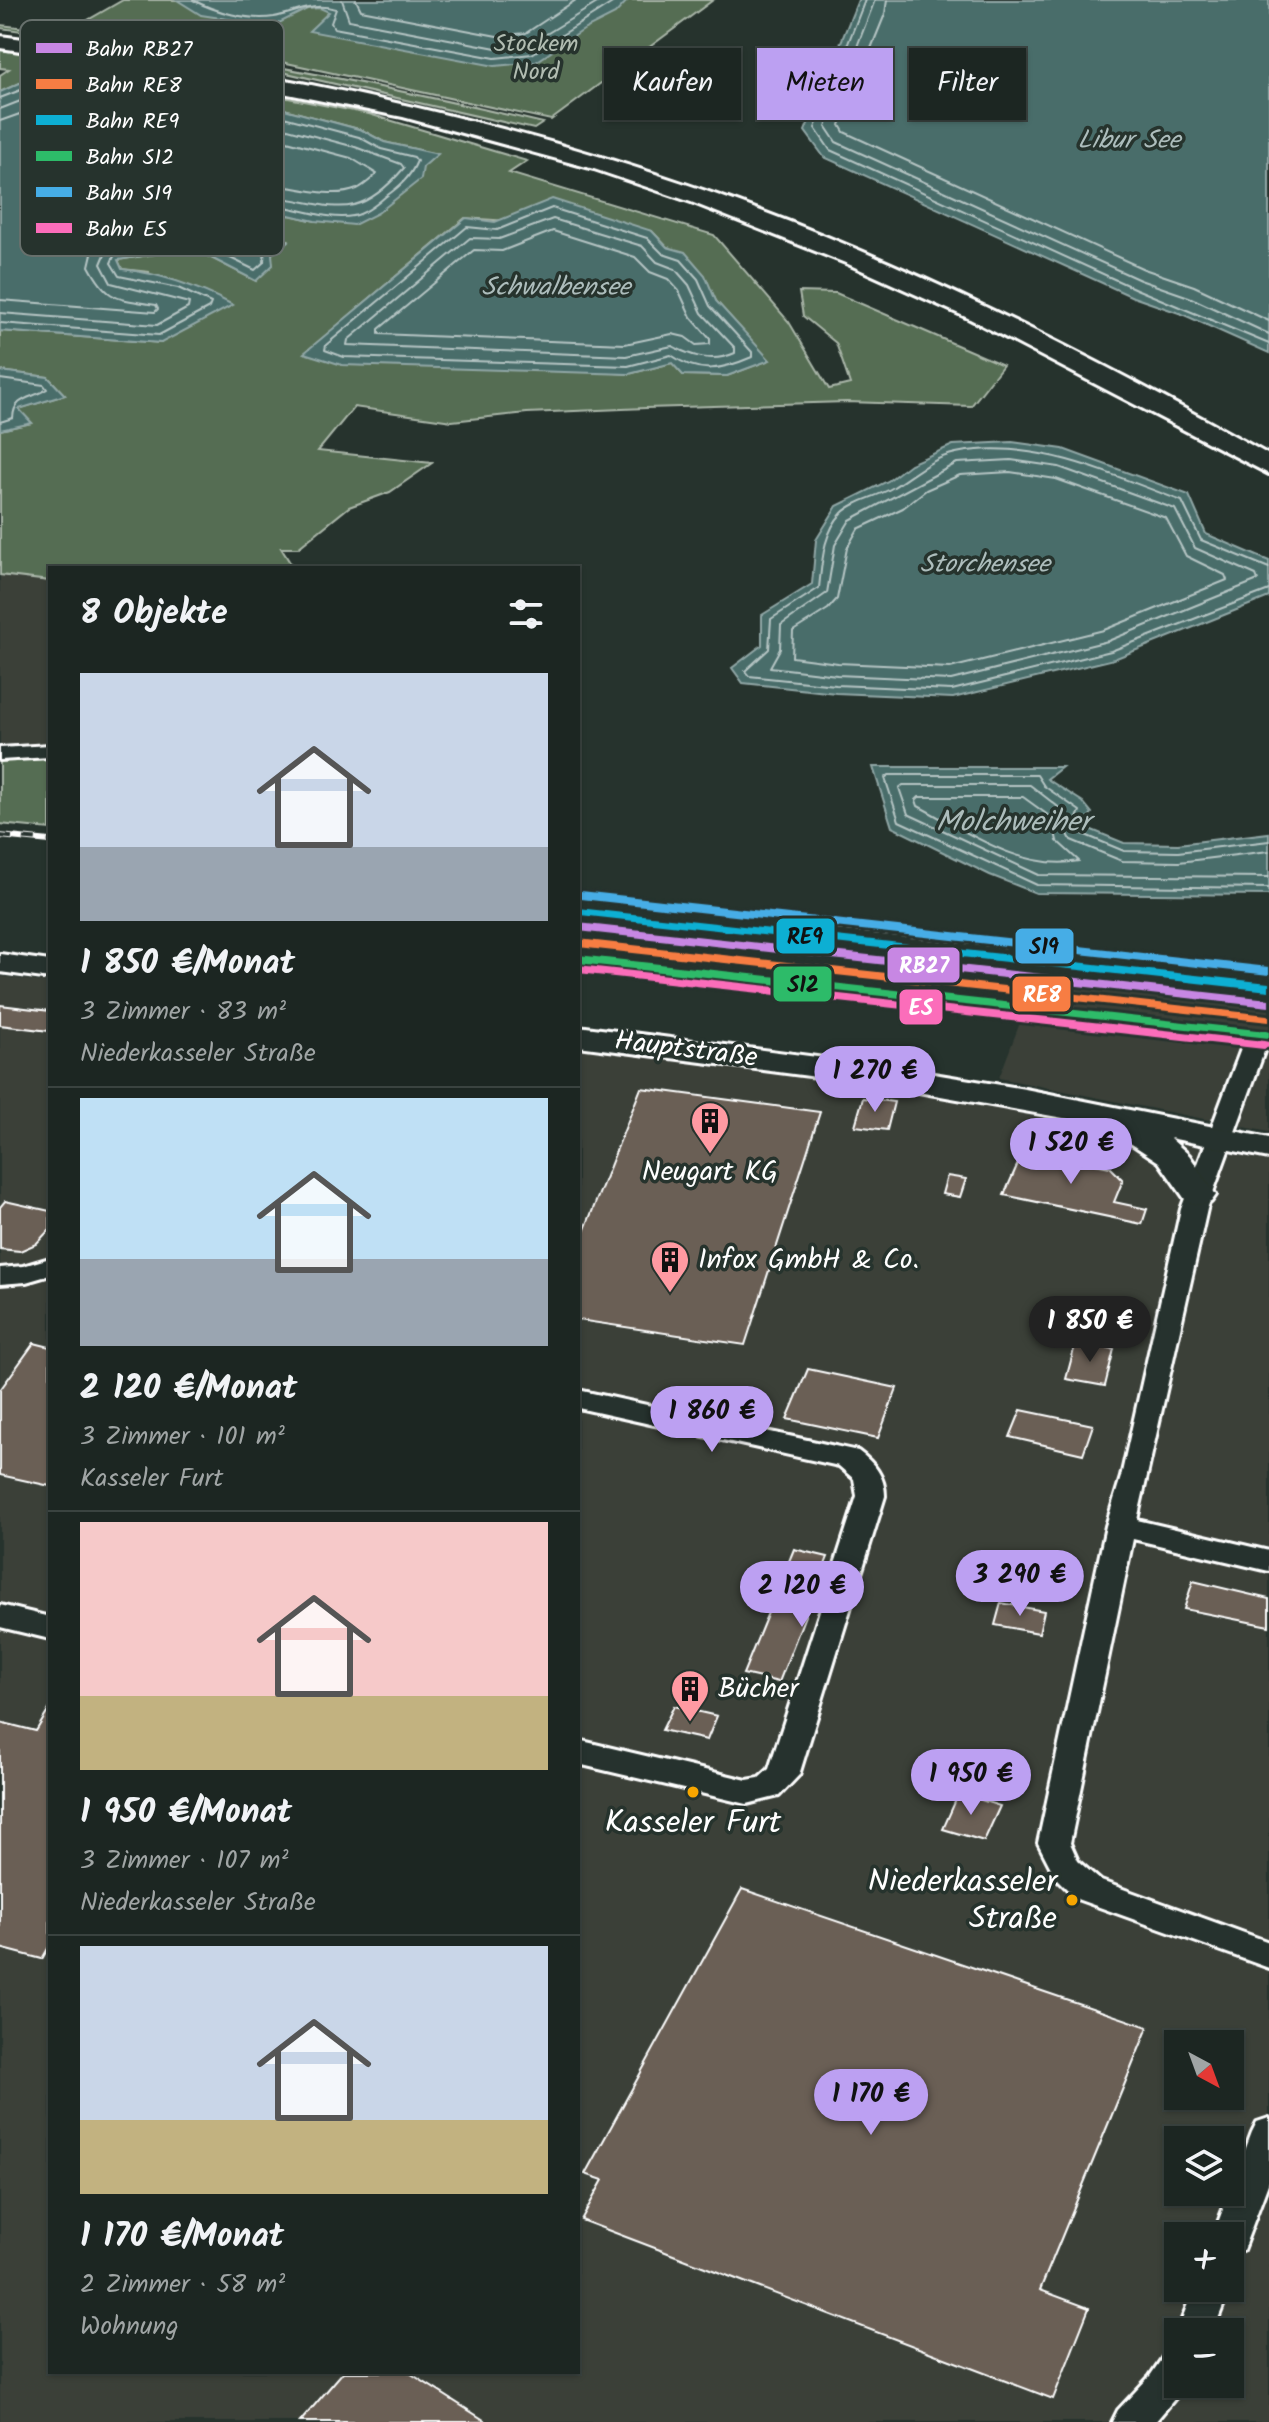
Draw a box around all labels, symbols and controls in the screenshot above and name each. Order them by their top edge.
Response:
legend [20,20,284,256]
park label: Stockem Nord [494,25,578,92]
text: Bahn RB27 [86,33,193,68]
chip: Kaufen [604,48,741,120]
chip: Mieten [757,48,893,120]
chip: Filter [909,48,1026,120]
text: Bahn RE8 [86,69,182,104]
text: Bahn RE9 [86,105,179,140]
water label: Libur See [1078,120,1183,162]
text: Bahn S12 [86,141,174,176]
text: Bahn S19 [86,177,172,212]
text: Bahn ES [86,213,168,248]
water label: Schwalbensee [481,267,633,309]
water label: Storchensee [920,544,1052,586]
text: 8 Objekte [80,587,228,641]
icon: filters [504,592,548,636]
icon: home [242,725,386,869]
water label: Molchweiher [936,799,1096,847]
line badge: RE9 [775,917,836,955]
text: RE9 [787,921,823,956]
line badge: S19 [1014,927,1075,965]
text: S19 [1029,931,1059,966]
text: 1 850 €/Monat [80,937,295,991]
line badge: RB27 [886,946,961,984]
text: RB27 [899,950,950,985]
line badge: S12 [772,965,833,1003]
text: S12 [787,969,819,1004]
line badge: RE8 [1011,975,1072,1013]
text: RE8 [1023,979,1062,1014]
line badge: ES [898,988,944,1026]
text: 3 Zimmer · 83 m² [80,991,286,1033]
text: ES [909,992,934,1027]
street label: Hauptstraße [612,1019,760,1081]
text: Niederkasseler Straße [80,1033,316,1075]
pin: 1 270 € [801,1046,949,1114]
text: 1 270 € [832,1051,918,1093]
building icon: Neugart KG [689,1100,731,1155]
pin: 1 520 € [997,1118,1145,1186]
text: 1 520 € [1028,1123,1114,1165]
icon: home [242,1150,386,1294]
place label: Neugart KG [642,1150,778,1195]
place label: Infox GmbH & Co. [698,1238,919,1283]
building icon: Infox GmbH & Co. [649,1239,691,1294]
pin: 1 850 € [1016,1296,1164,1364]
text: 1 850 € [1047,1301,1133,1343]
text: 2 120 €/Monat [80,1362,297,1416]
pin: 1 860 € [638,1386,786,1454]
text: 1 860 € [668,1391,756,1433]
text: 3 Zimmer · 101 m² [80,1416,285,1458]
text: Kasseler Furt [80,1458,223,1500]
pin: 3 290 € [946,1550,1094,1618]
text: 3 290 € [974,1555,1066,1597]
pin: 2 120 € [728,1561,876,1629]
text: 2 120 € [758,1566,846,1608]
icon: home [242,1574,386,1718]
place label: Bücher [718,1667,800,1712]
building icon: Bücher [669,1668,711,1723]
pin: 1 950 € [897,1749,1045,1817]
text: 1 950 € [929,1754,1013,1796]
marker: Kasseler Furt [685,1784,701,1800]
text: 1 950 €/Monat [80,1786,292,1840]
place label: Kasseler Furt [605,1798,782,1849]
text: 3 Zimmer · 107 m² [80,1840,289,1882]
place label: Niederkasseler Straße [868,1857,1059,1945]
text: Niederkasseler Straße [80,1882,316,1924]
marker: Niederkasseler Straße [1064,1892,1080,1908]
icon: home [242,1998,386,2142]
north arrow [1164,2030,1244,2110]
map controls [1164,2030,1244,2398]
pin: 1 170 € [797,2069,945,2137]
text: 1 170 € [832,2074,910,2116]
button: layers [1164,2126,1244,2206]
text: 1 170 €/Monat [80,2210,284,2264]
button: + [1164,2222,1244,2302]
text: 2 Zimmer · 58 m² [80,2264,285,2306]
text: Wohnung [80,2306,179,2348]
button: − [1164,2318,1244,2398]

